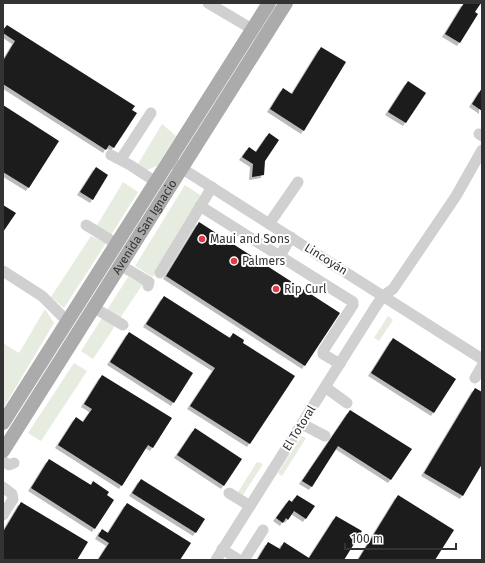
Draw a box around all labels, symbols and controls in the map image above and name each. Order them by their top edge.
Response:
street label: Avenida San Ignacio [109,177,180,277]
place label: Maui and Sons [210,232,290,246]
marker: Maui and Sons [197,234,207,244]
street label: Lincoyán [302,240,350,278]
place label: Palmers [242,254,286,268]
marker: Palmers [229,256,239,266]
place label: Rip Curl [284,282,327,296]
marker: Rip Curl [271,284,281,294]
street label: El Totoral [280,402,319,453]
scale bar [345,525,456,551]
text: 100 m [351,532,383,546]

